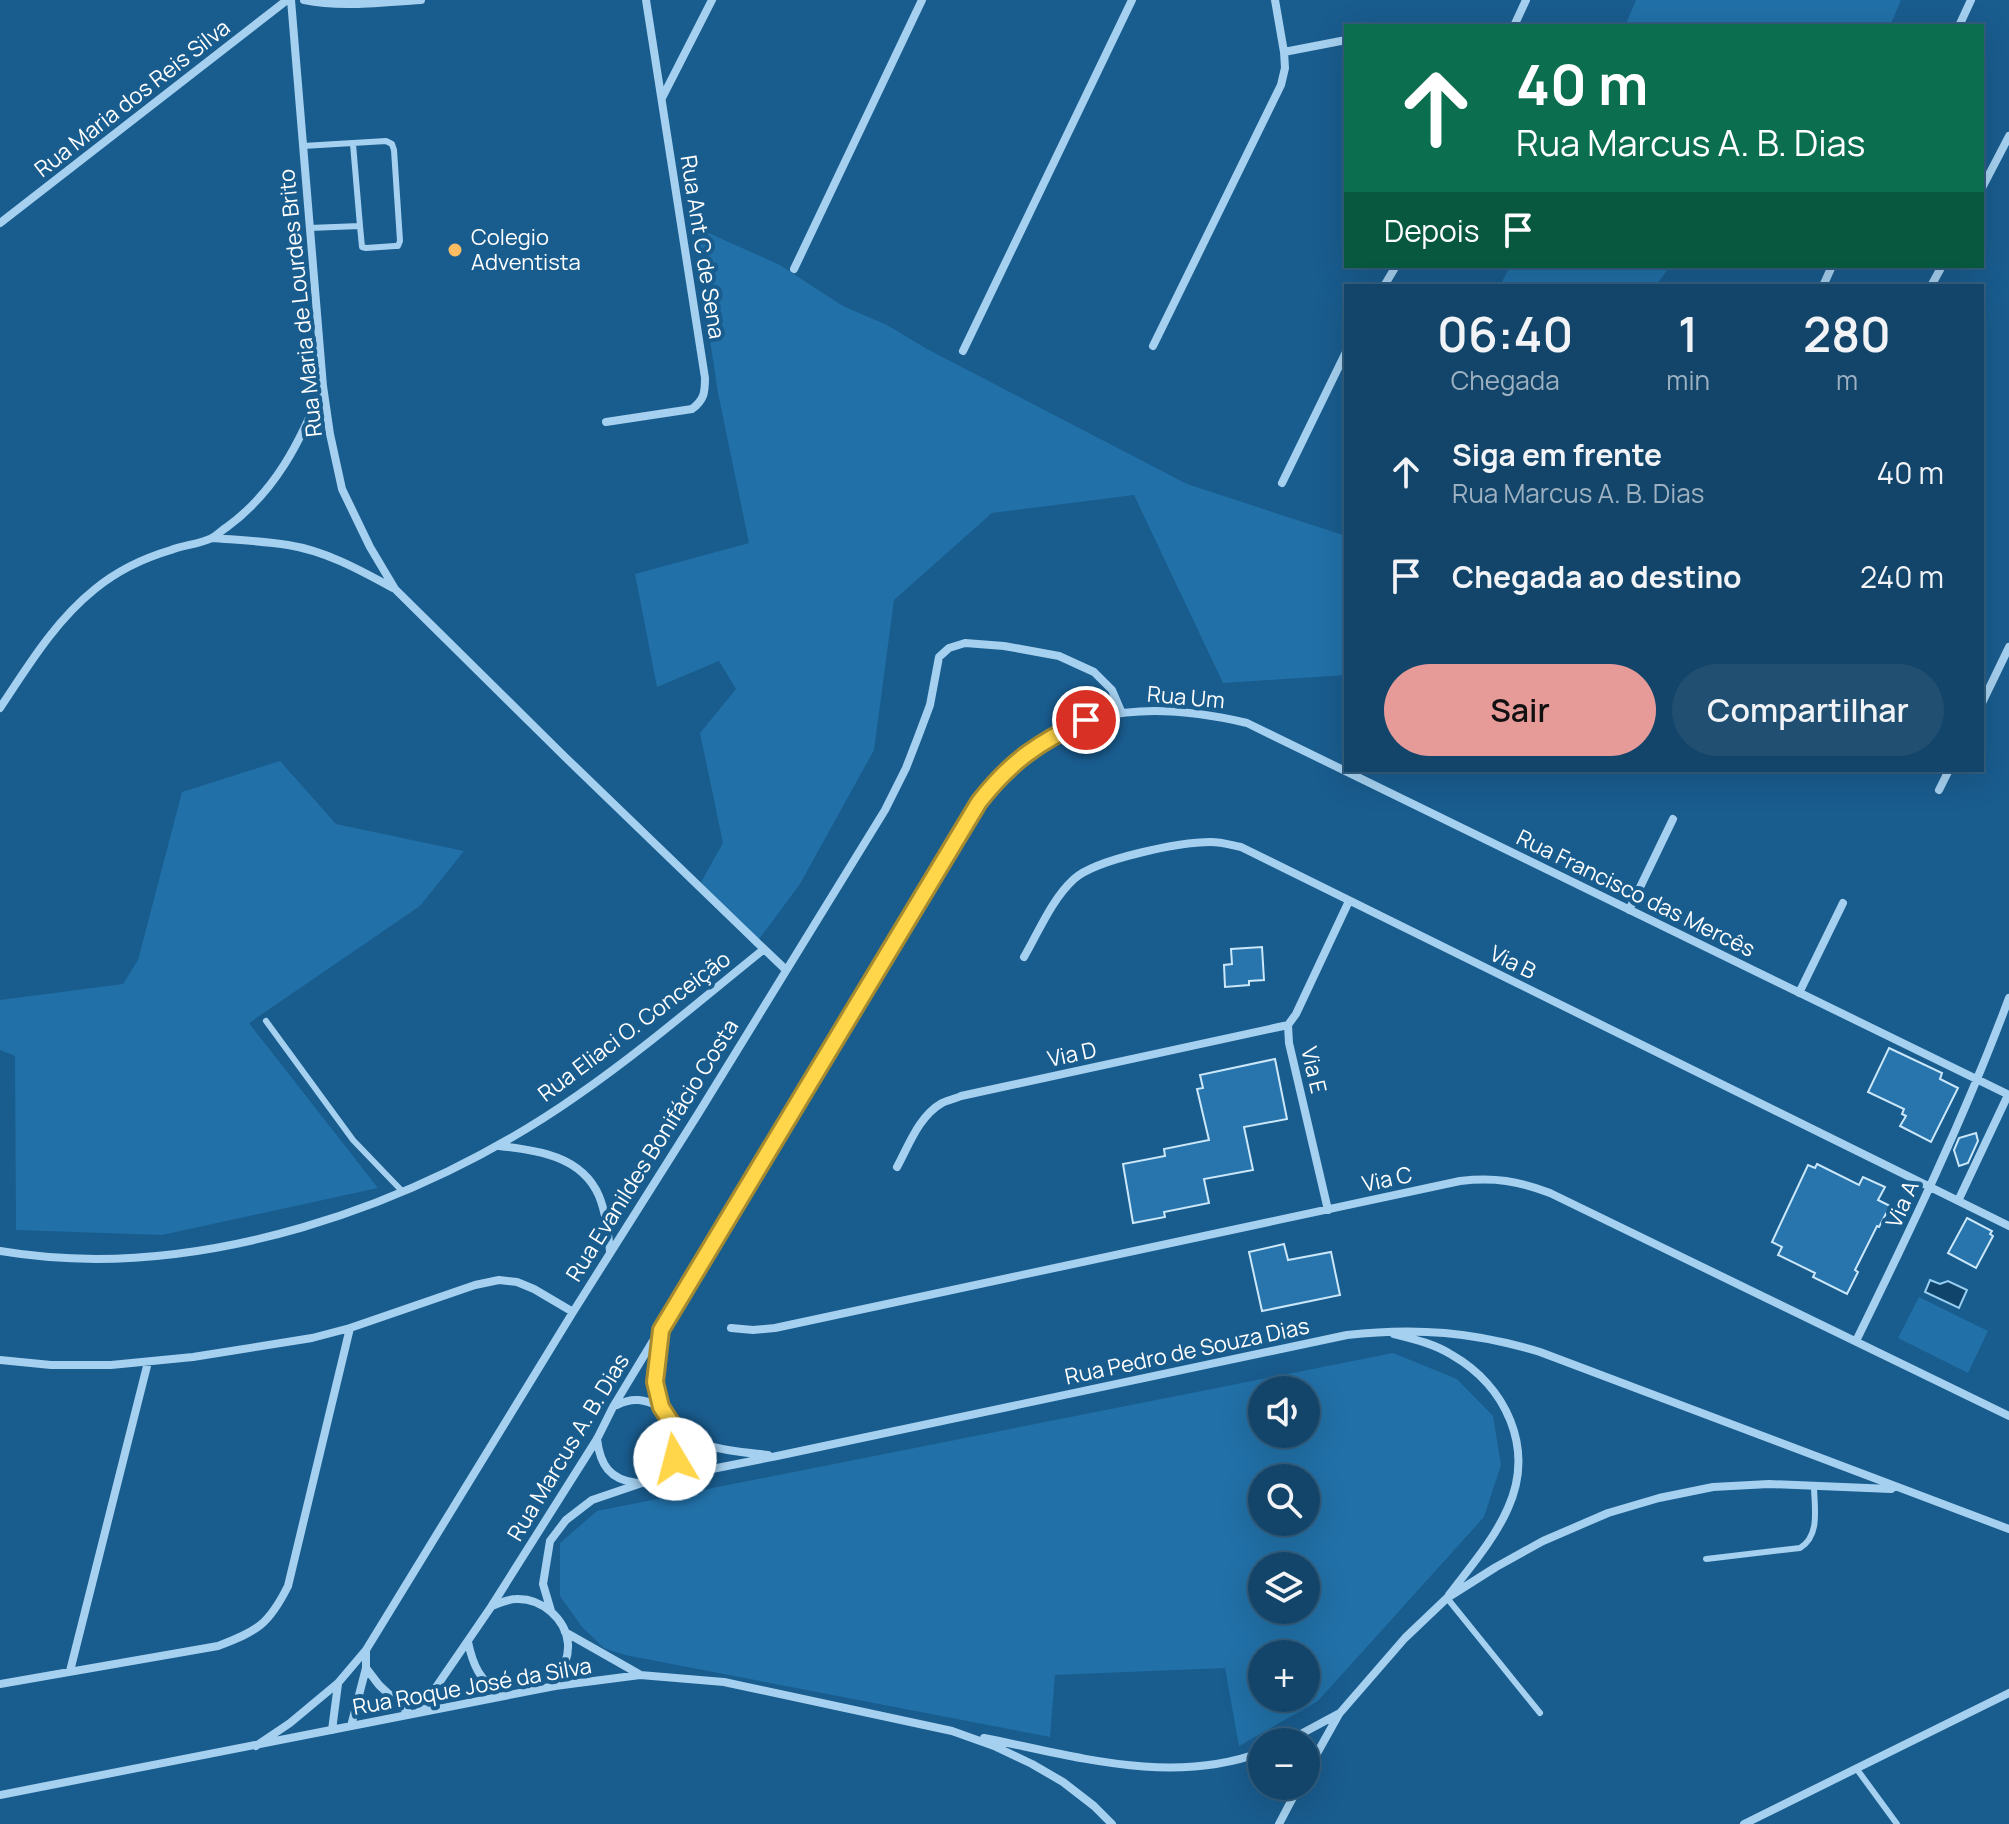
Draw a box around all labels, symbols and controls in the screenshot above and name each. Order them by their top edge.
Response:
street label: Rua Maria dos Reis Silva [28,12,236,184]
text: 40 m [1516,45,1648,122]
icon: ahead [1384,56,1488,160]
text: Rua Marcus A. B. Dias [1516,118,1866,167]
street label: Rua Ant C de Sena [674,153,732,341]
street label: Rua Maria de Lourdes Brito [271,168,329,438]
icon: arrive [1496,208,1540,252]
text: Depois [1384,210,1480,251]
place label: Colegio Adventista [471,222,581,277]
marker: Colegio Adventista [446,241,464,259]
text: 06:40 [1437,301,1573,366]
text: 1 [1678,301,1698,366]
text: 280 [1803,301,1891,366]
text: Chegada [1451,362,1560,398]
text: min [1666,362,1710,398]
text: m [1836,362,1858,398]
text: Siga em frente [1452,434,1662,475]
icon: ahead [1384,450,1428,494]
text: 40 m [1877,452,1944,493]
text: Rua Marcus A. B. Dias [1452,475,1704,511]
icon: arrive [1384,554,1428,598]
text: Chegada ao destino [1452,556,1742,597]
text: 240 m [1860,556,1944,597]
button: Sair [1384,664,1656,756]
button: Compartilhar [1672,664,1944,756]
street label: Rua Um [1146,679,1226,715]
pin [1052,686,1120,754]
icon: arrive [1064,698,1108,742]
street label: Rua Francisco das Mercês [1512,822,1760,964]
street label: Via B [1485,938,1541,986]
street label: Rua Eliaci O. Conceição [532,944,736,1108]
street label: Rua Evanildes Bonifácio Costa [559,1013,745,1287]
street label: Via D [1045,1034,1099,1074]
street label: Via E [1294,1044,1334,1096]
street label: Via C [1359,1159,1415,1199]
street label: Via A [1878,1176,1926,1232]
street label: Rua Pedro de Souza Dias [1062,1310,1312,1392]
street label: Rua Marcus A. B. Dias [500,1348,636,1546]
map controls [1248,1376,1320,1800]
button: sound [1248,1376,1320,1448]
position arrow [633,1417,717,1501]
button: search [1248,1464,1320,1536]
button: layers [1248,1552,1320,1624]
button: + [1248,1640,1320,1712]
street label: Rua Roque José da Silva [350,1650,594,1722]
button: − [1248,1728,1320,1800]

